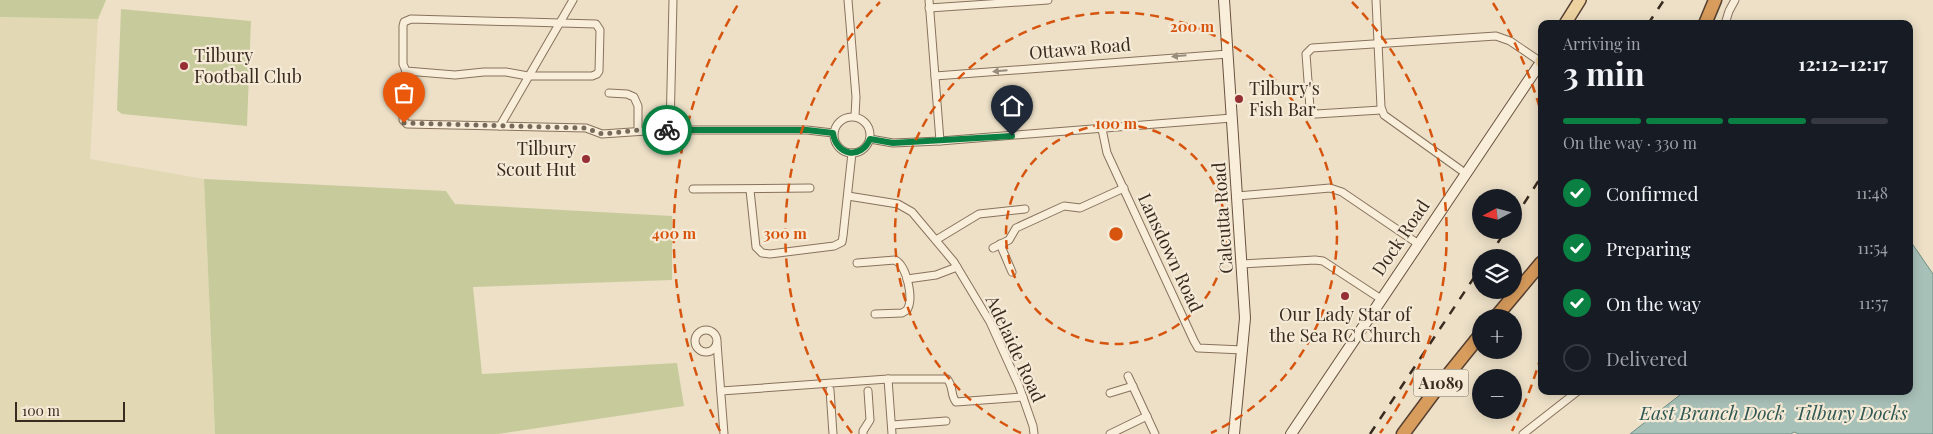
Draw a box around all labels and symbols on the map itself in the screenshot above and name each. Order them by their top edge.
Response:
text: 200 m [1170,16,1215,36]
street label: Ottawa Road [1028,32,1132,64]
place label: Tilbury Football Club [194,43,302,88]
one-way arrow [1171,53,1187,61]
marker: Tilbury Football Club [178,60,190,72]
one-way arrow [991,67,1007,75]
pin [383,72,425,123]
place label: Tilbury's Fish Bar [1249,76,1320,121]
pin [991,85,1033,136]
marker: Tilbury's Fish Bar [1233,93,1245,105]
courier [642,105,692,155]
text: 100 m [1095,113,1138,133]
place label: Tilbury Scout Hut [496,136,577,181]
marker: Tilbury Scout Hut [580,153,592,165]
street label: Calcutta Road [1206,161,1238,275]
street label: Lansdown Road [1133,189,1209,316]
north arrow [1472,189,1522,239]
street label: Dock Road [1366,194,1435,280]
text: 400 m [652,223,697,243]
text: 300 m [763,223,807,243]
centre of rings [1107,225,1125,243]
street label: Adelaide Road [980,290,1051,406]
marker: Our Lady Star of the Sea RC Church [1339,290,1351,302]
place label: Our Lady Star of the Sea RC Church [1269,302,1421,347]
road number: A1089 [1414,369,1468,396]
scale bar [15,399,125,422]
water label: East Branch Dock [1639,399,1785,425]
water label: Tilbury Docks [1794,399,1908,425]

